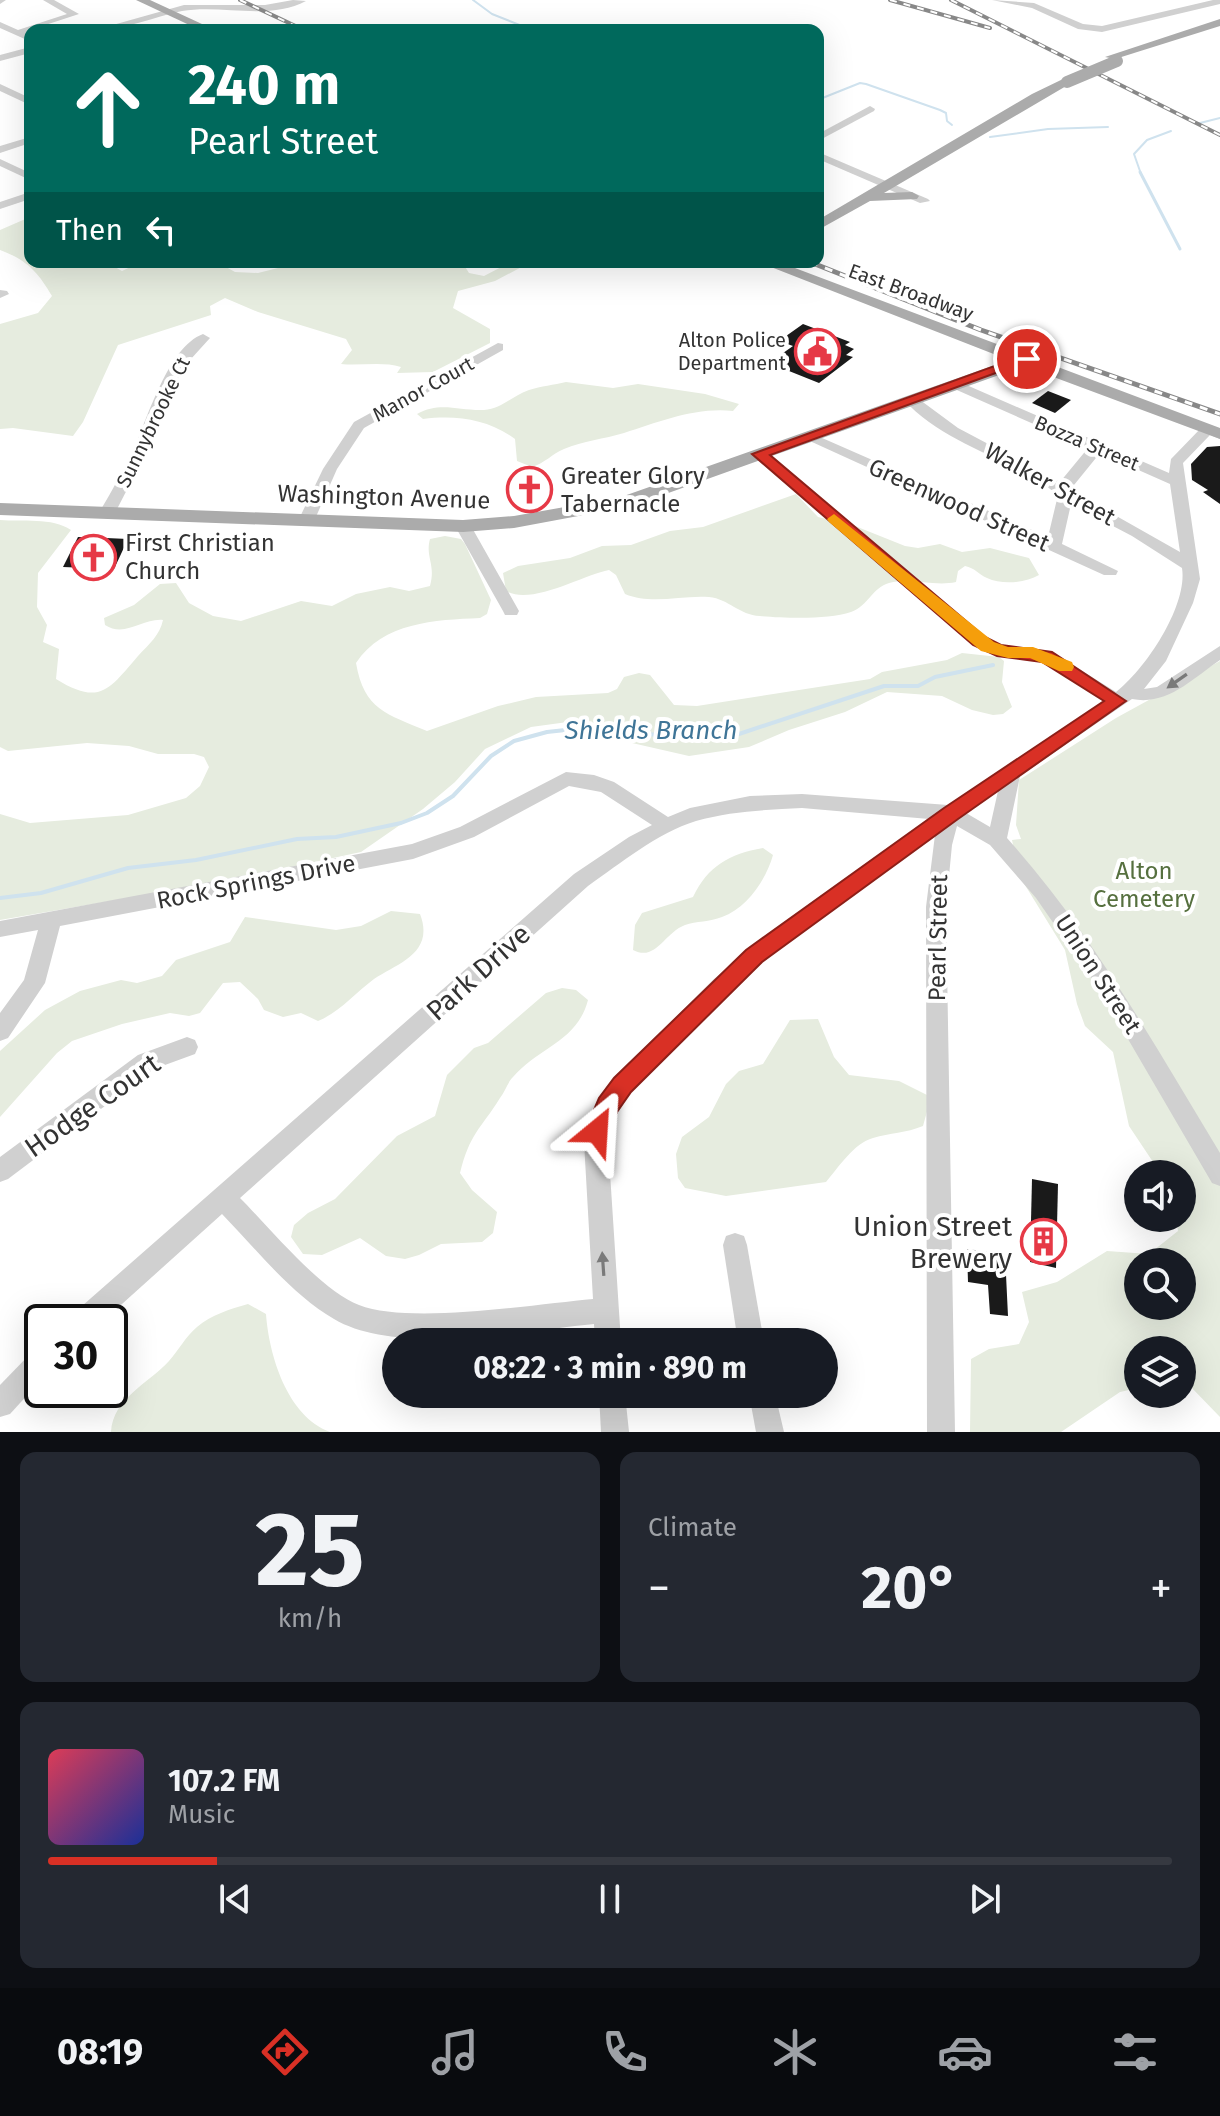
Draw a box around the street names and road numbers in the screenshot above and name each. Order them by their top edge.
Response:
street label: East Broadway [845,258,977,326]
street label: Manor Court [368,351,478,427]
street label: Sunnybrooke Ct [111,352,195,491]
street label: Bozza Street [1031,410,1144,476]
street label: Walker Street [980,437,1120,532]
street label: Greenwood Street [864,453,1054,558]
street label: Washington Avenue [277,479,491,515]
street label: Rock Springs Drive [154,849,358,915]
street label: Pearl Street [923,874,953,1002]
street label: Union Street [1049,909,1147,1039]
street label: Park Drive [420,917,537,1028]
street label: Hodge Court [18,1046,167,1164]

